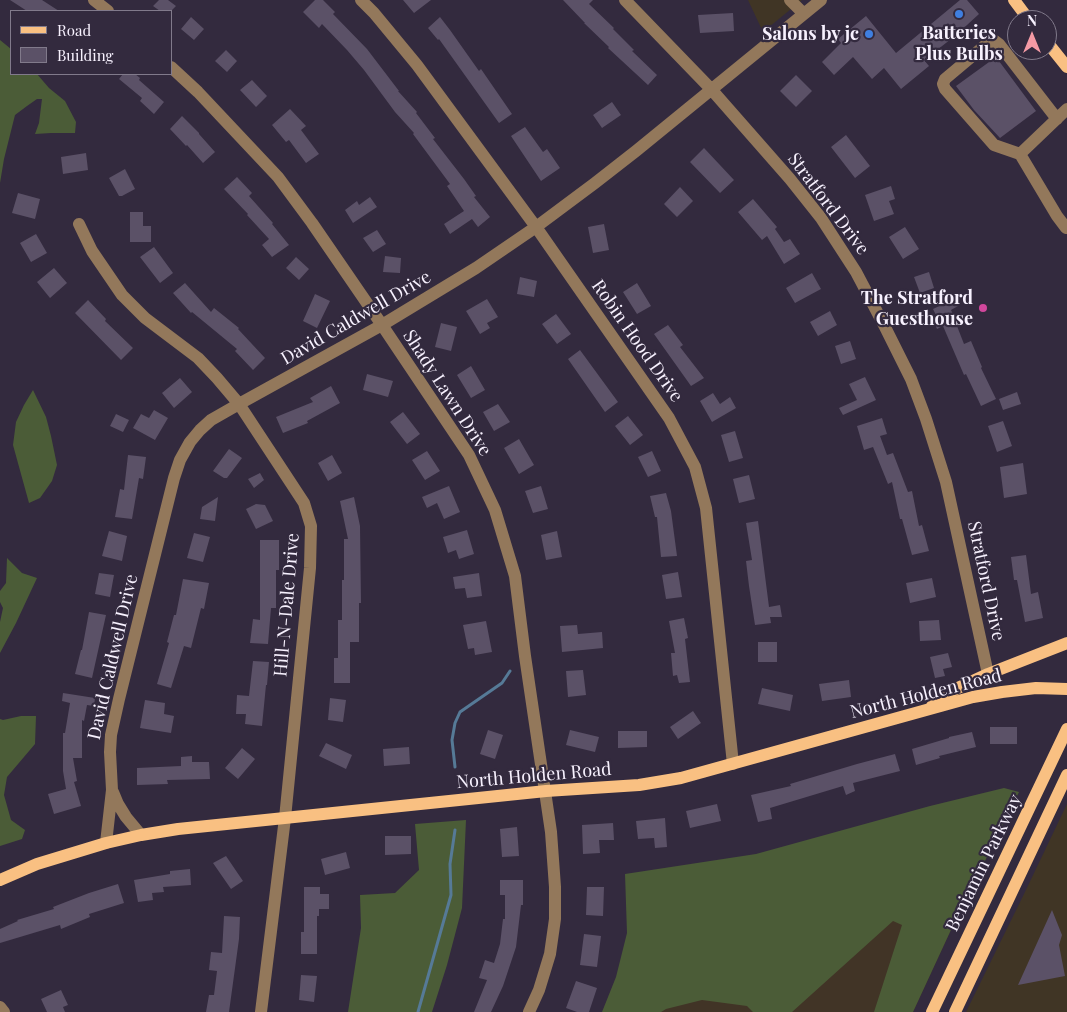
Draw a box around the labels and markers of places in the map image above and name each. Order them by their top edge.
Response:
marker: Batteries Plus Bulbs [953,8,965,20]
place label: Batteries Plus Bulbs [915,22,1003,64]
place label: Salons by jc [762,23,859,45]
marker: Salons by jc [863,28,875,40]
place label: The Stratford Guesthouse [861,287,973,330]
marker: The Stratford Guesthouse [977,302,989,314]

